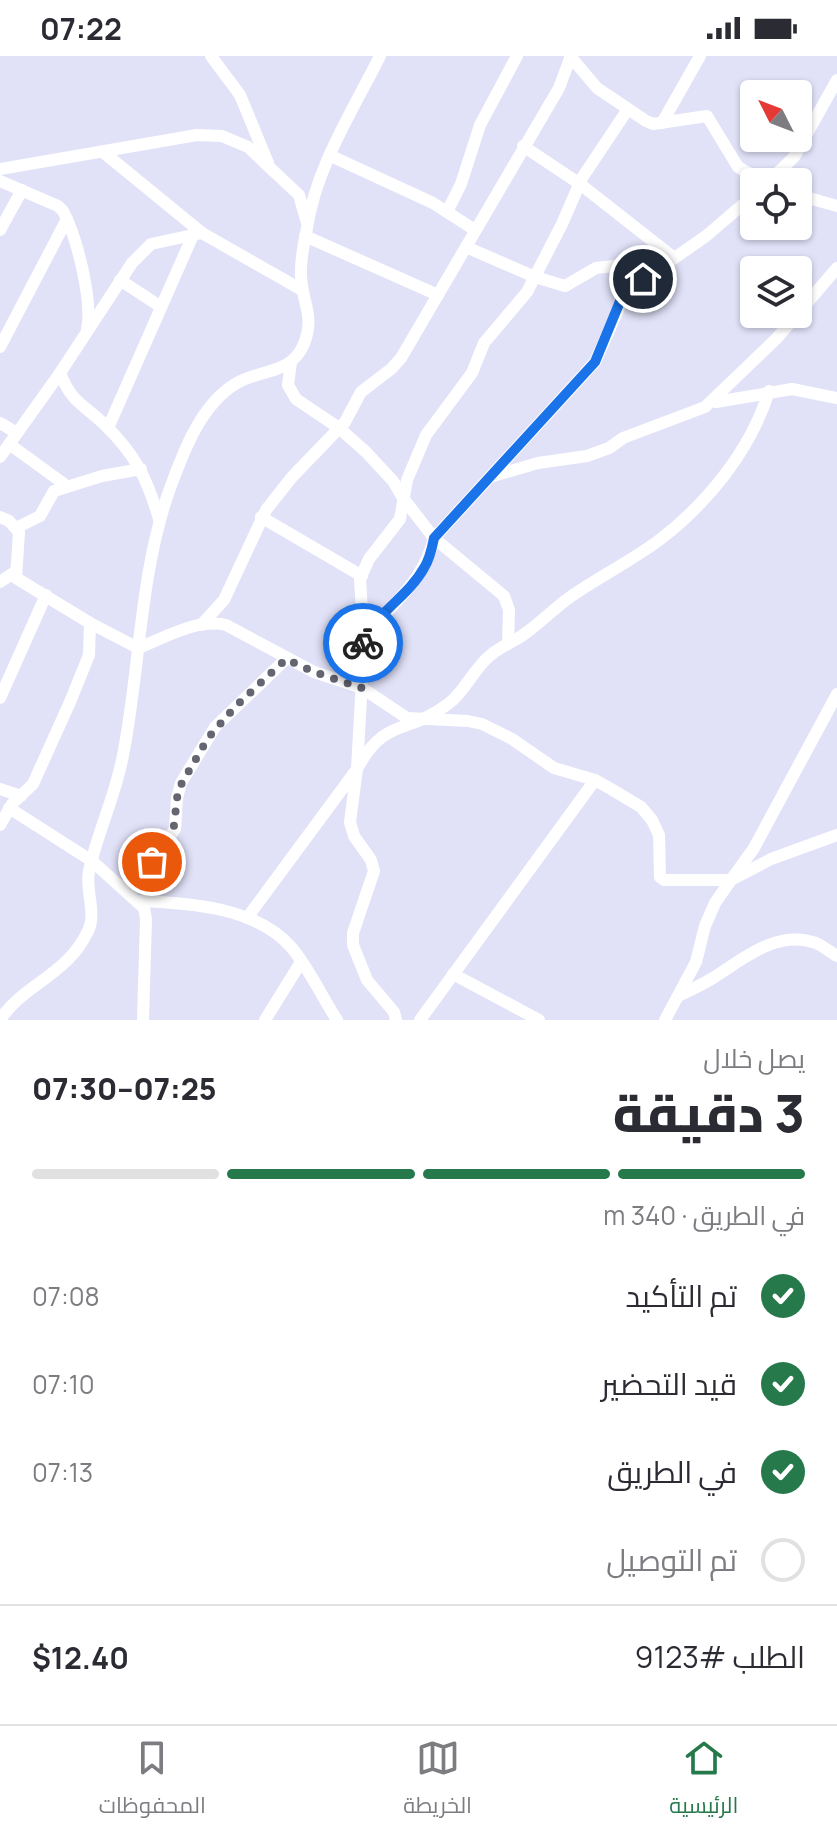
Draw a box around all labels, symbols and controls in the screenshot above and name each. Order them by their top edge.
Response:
text: 07:22 [40,8,122,49]
north arrow [740,80,812,152]
map controls [740,80,812,328]
button: locate [740,168,812,240]
pin [609,245,677,313]
button: layers [740,256,812,328]
icon: home [621,257,665,301]
courier [323,603,403,683]
icon: bike [341,621,385,665]
pin [118,828,186,896]
icon: bag [130,840,174,884]
text: يصل خلال [703,1040,805,1076]
text: 07:25–07:30 [32,1068,216,1109]
text: 3 دقيقة [613,1077,805,1148]
text: في الطريق · 340 m [603,1197,805,1233]
icon: check [761,1274,805,1318]
text: تم التأكيد [626,1275,737,1316]
text: 07:08 [32,1278,100,1314]
icon: check [761,1362,805,1406]
text: قيد التحضير [601,1363,737,1404]
text: 07:10 [32,1366,95,1402]
icon: check [761,1450,805,1494]
text: في الطريق [607,1451,737,1492]
text: 07:13 [32,1454,93,1490]
text: تم التوصيل [606,1539,737,1580]
text: الطلب #9123 [635,1636,805,1677]
text: $12.40 [32,1637,129,1678]
tab: المحفوظات [99,1736,206,1826]
tab: الخريطة [403,1736,472,1826]
tab: الرئيسية [669,1736,738,1826]

